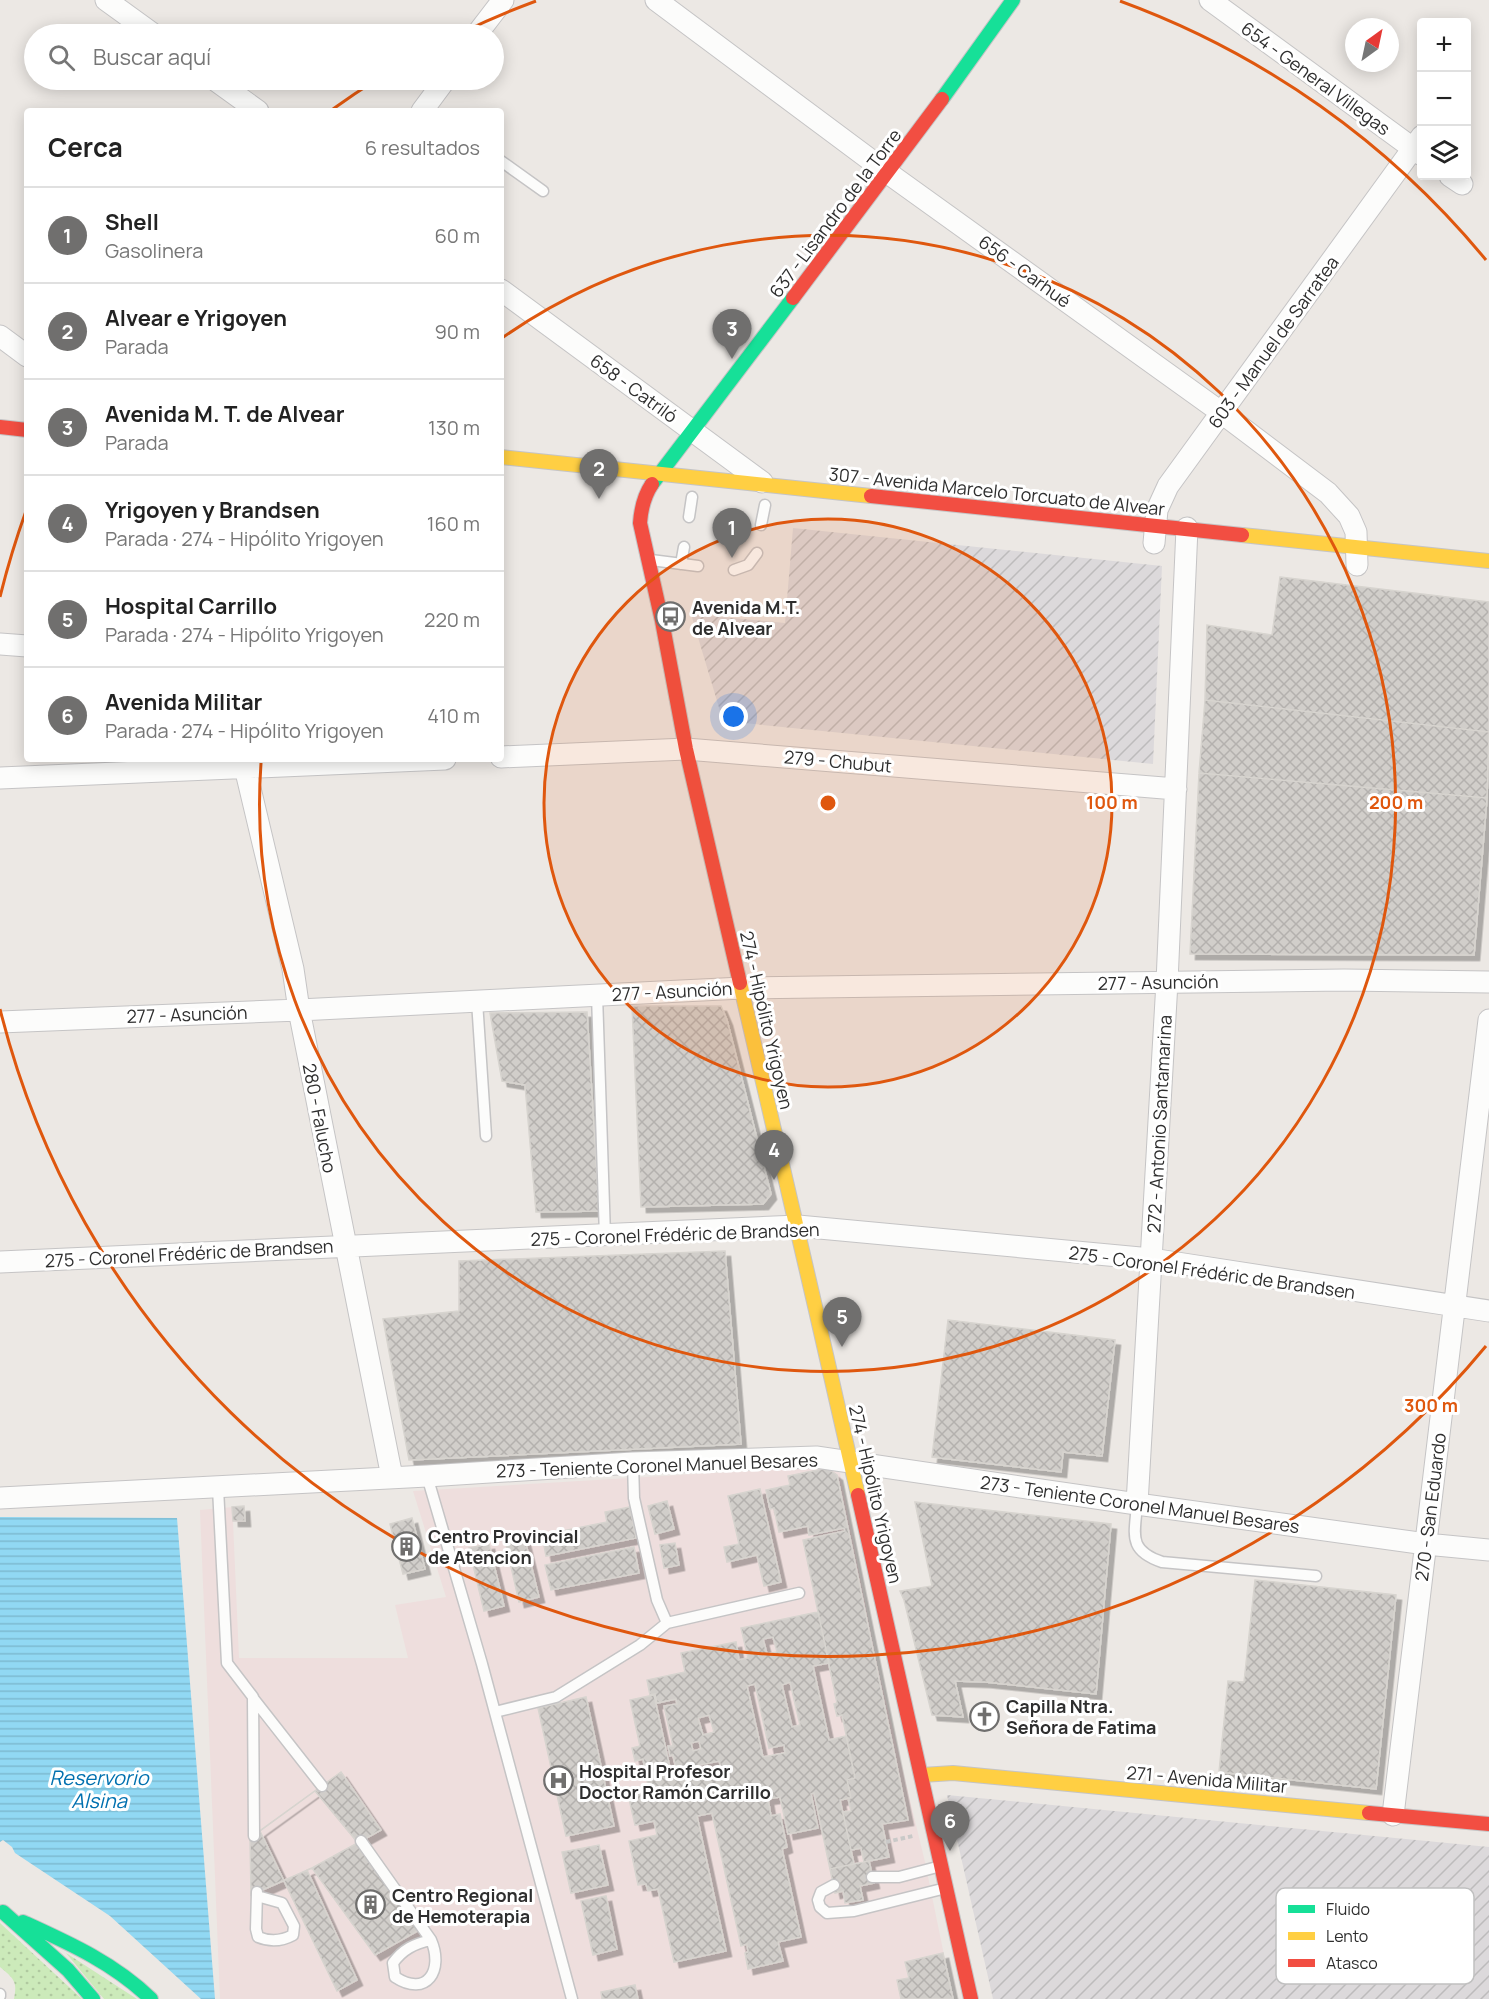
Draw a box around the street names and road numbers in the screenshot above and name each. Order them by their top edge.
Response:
street label: 654 - General Villegas [1237,16,1395,140]
street label: 637 - Lisandro de la Torre [764,124,906,302]
street label: 656 - Carhué [974,229,1076,313]
street label: 603 - Manuel de Sarratea [1202,251,1344,433]
street label: 658 - Catriló [586,348,682,428]
street label: 307 - Avenida Marcelo Torcuato de Alvear [828,461,1167,521]
street label: 279 - Chubut [783,744,893,778]
street label: 274 - Hipólito Yrigoyen [735,928,799,1112]
street label: 277 - Asunción [1097,969,1219,995]
street label: 277 - Asunción [611,976,733,1006]
street label: 277 - Asunción [126,1000,248,1028]
street label: 272 - Antonio Santamarina [1141,1014,1177,1234]
street label: 280 - Falucho [298,1061,342,1175]
street label: 275 - Coronel Frédéric de Brandsen [530,1217,820,1251]
street label: 275 - Coronel Frédéric de Brandsen [44,1233,334,1273]
street label: 275 - Coronel Frédéric de Brandsen [1067,1240,1357,1304]
street label: 274 - Hipólito Yrigoyen [844,1402,908,1586]
street label: 270 - San Eduardo [1409,1431,1451,1583]
street label: 273 - Teniente Coronel Manuel Besares [496,1447,818,1483]
street label: 273 - Teniente Coronel Manuel Besares [979,1470,1301,1538]
street label: 271 - Avenida Militar [1126,1760,1289,1798]

